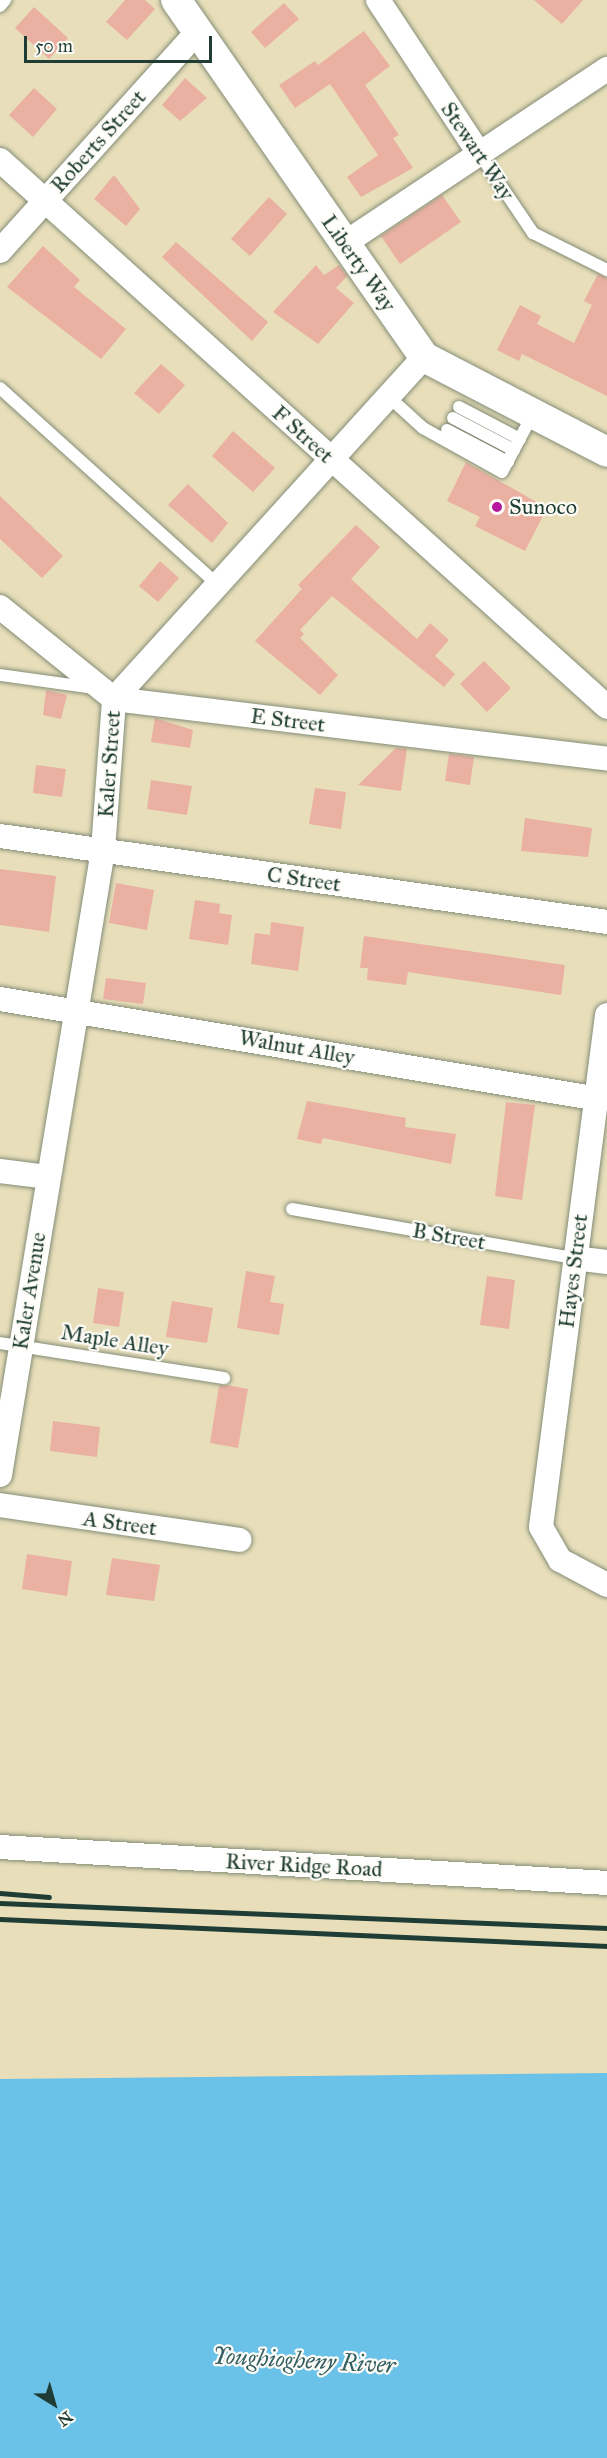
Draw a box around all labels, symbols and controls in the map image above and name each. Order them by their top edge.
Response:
scale bar [27,24,214,62]
text: 50 m [35,35,73,57]
street label: Roberts Street [45,84,151,198]
street label: Stewart Way [435,97,521,205]
street label: Liberty Way [316,209,402,317]
street label: F Street [267,400,339,468]
place label: Sunoco [509,494,577,520]
marker: Sunoco [490,500,504,514]
street label: E Street [249,702,327,738]
street label: Kaler Street [92,709,126,819]
street label: C Street [265,861,343,897]
street label: Walnut Alley [237,1024,357,1070]
street label: Hayes Street [553,1212,593,1330]
street label: B Street [410,1217,488,1255]
street label: Kaler Avenue [7,1230,51,1352]
street label: Maple Alley [59,1318,171,1362]
street label: A Street [81,1505,159,1541]
street label: River Ridge Road [225,1848,383,1882]
water label: Youghiogheny River [212,2342,396,2380]
north arrow [24,2374,84,2434]
text: N [54,2407,76,2430]

